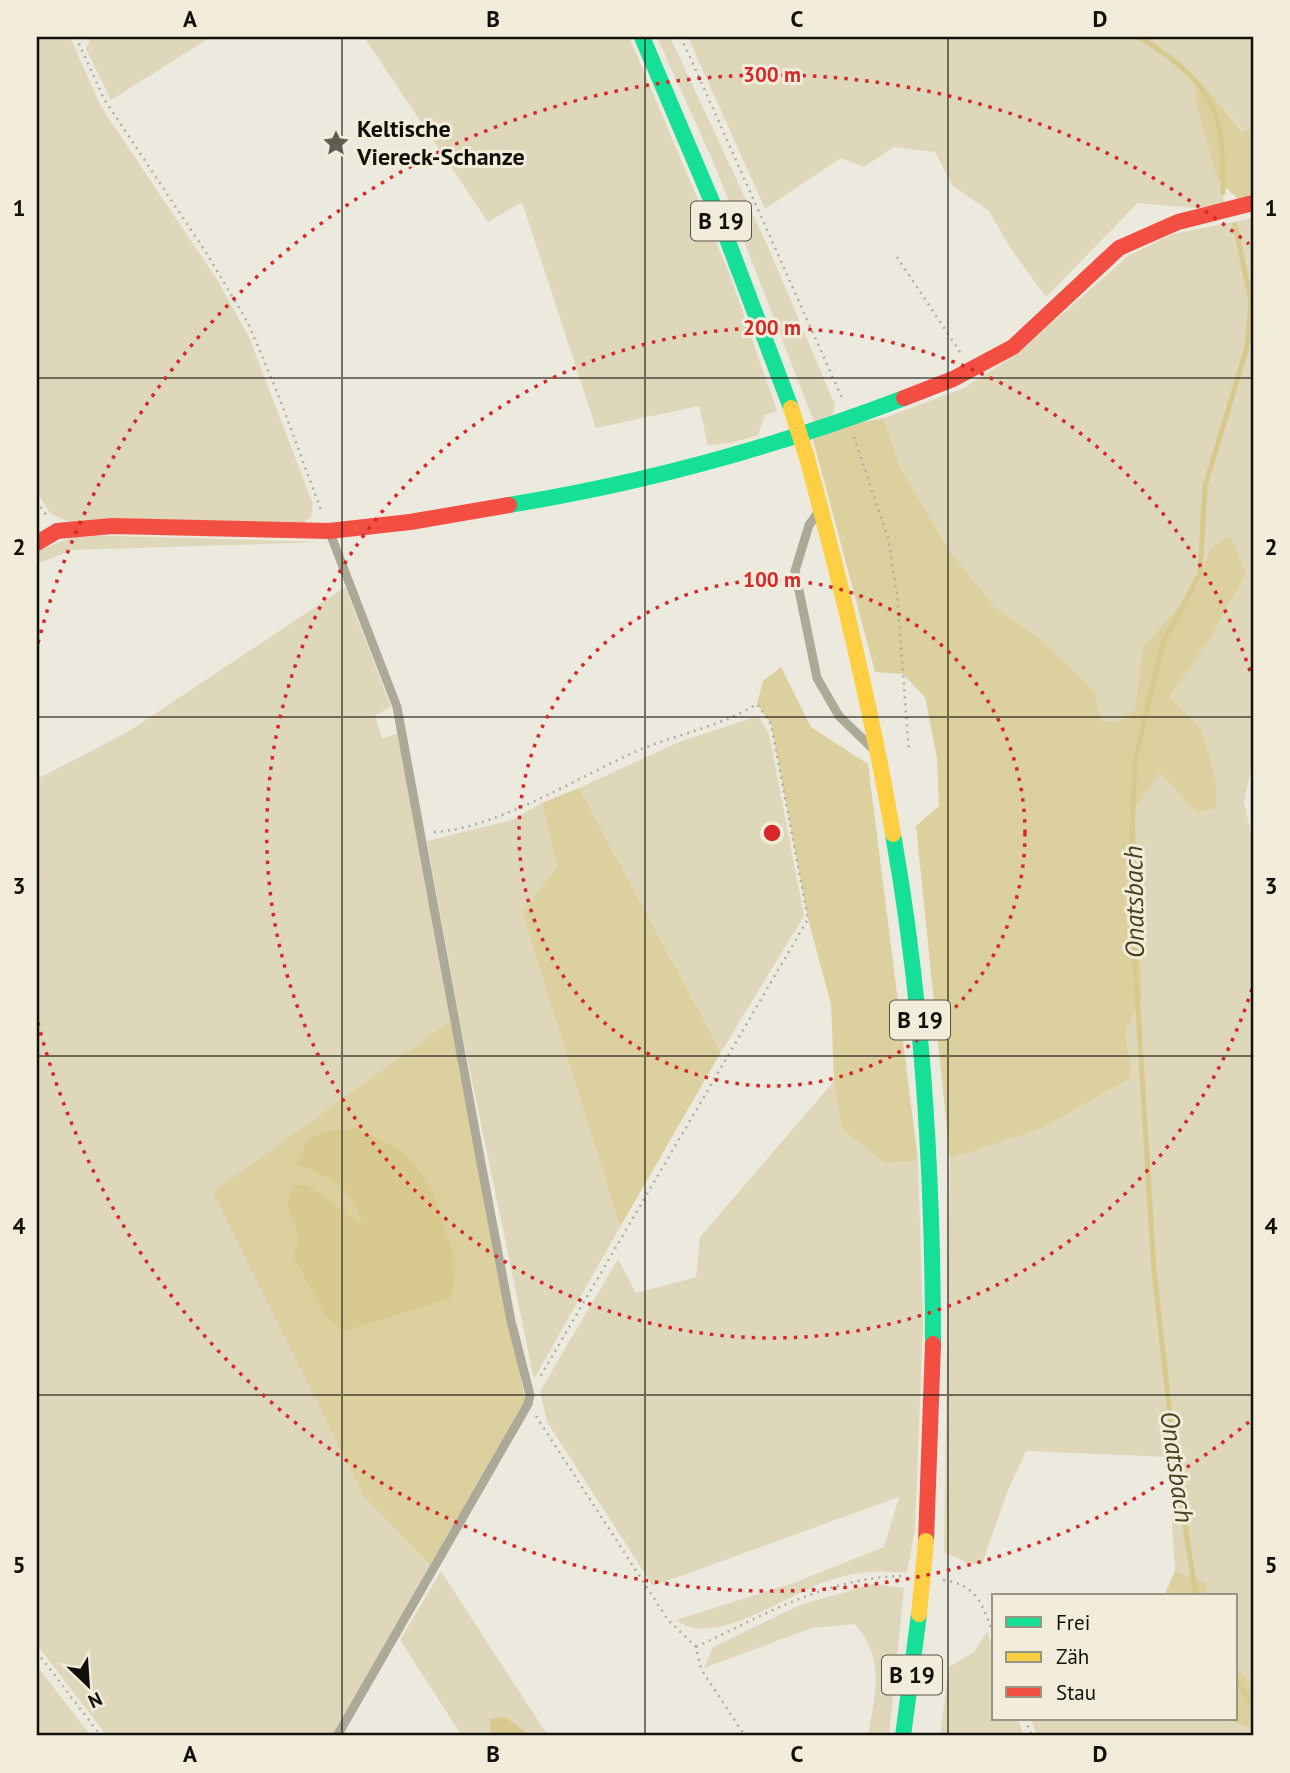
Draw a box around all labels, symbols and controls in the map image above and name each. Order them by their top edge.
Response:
text: A [183,4,197,33]
text: B [486,4,500,33]
text: C [791,4,804,33]
text: D [1093,4,1107,33]
text: 300 m [743,61,801,88]
place label: Keltische Viereck-Schanze [356,113,525,172]
place icon: Keltische Viereck-Schanze [321,128,351,158]
text: 1 [12,193,26,222]
text: 1 [1264,193,1278,222]
road number: B 19 [691,202,751,241]
text: 200 m [743,314,801,341]
text: 2 [12,532,26,561]
text: 2 [1264,532,1278,561]
text: 100 m [743,566,801,593]
centre of rings [760,821,784,845]
water label: Onatsbach [1116,845,1151,959]
text: 3 [12,871,26,900]
text: 3 [1264,871,1278,900]
road number: B 19 [890,1001,950,1040]
text: 4 [12,1211,26,1240]
text: 4 [1264,1211,1278,1240]
water label: Onatsbach [1153,1409,1202,1525]
text: 5 [12,1550,26,1579]
text: 5 [1264,1550,1278,1579]
legend [992,1594,1238,1720]
text: Frei [1056,1609,1090,1636]
text: Zäh [1056,1643,1089,1670]
north arrow [52,1650,122,1720]
road number: B 19 [882,1656,942,1694]
text: Stau [1056,1679,1096,1706]
text: N [84,1687,106,1714]
text: A [183,1739,197,1768]
text: B [486,1739,500,1768]
text: C [791,1739,804,1768]
text: D [1093,1739,1107,1768]

